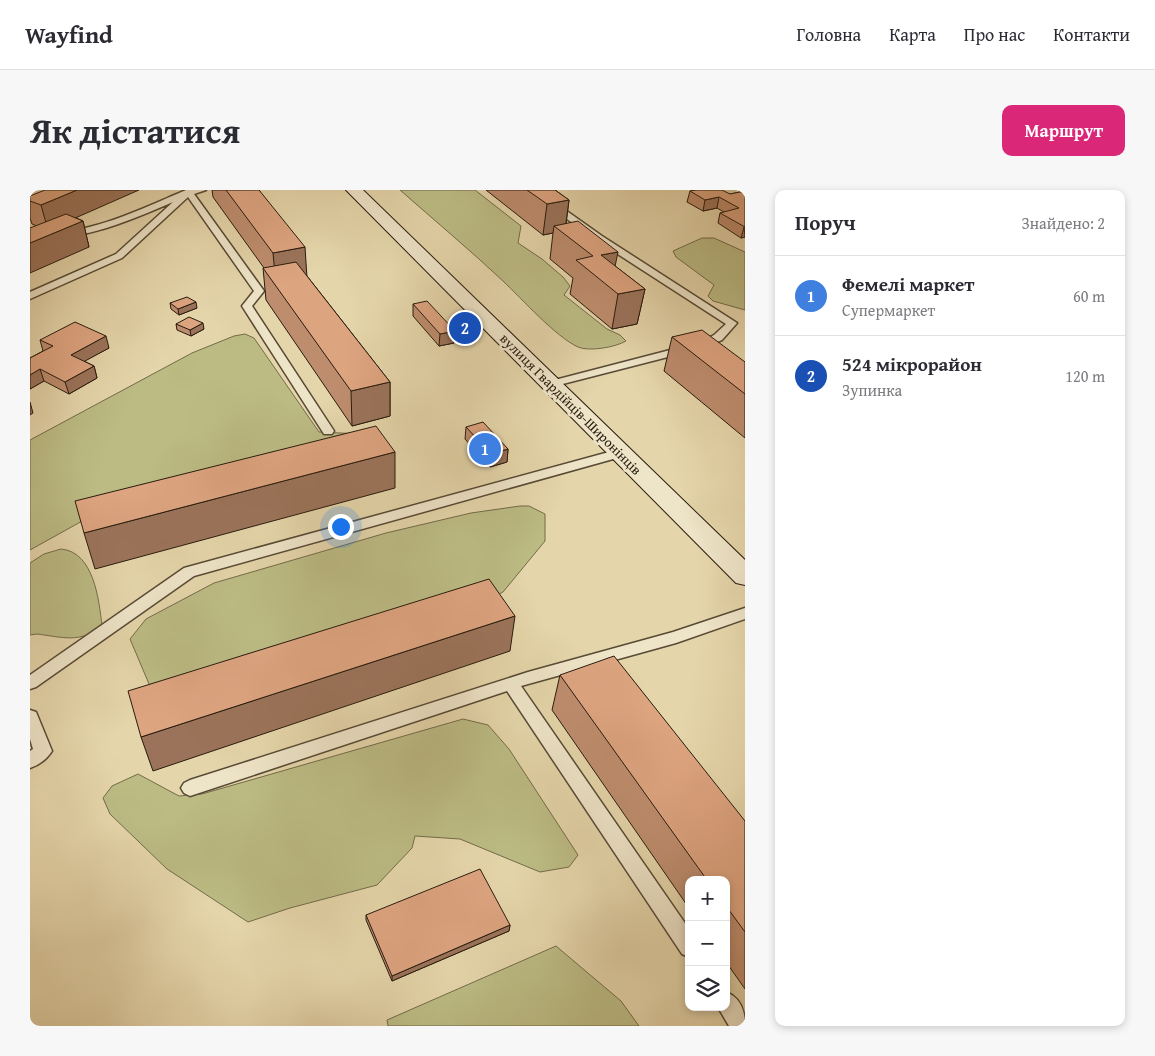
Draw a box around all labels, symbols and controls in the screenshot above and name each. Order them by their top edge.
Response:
text: Wayfind [25,17,113,52]
text: Головна [796,21,861,48]
text: Карта [889,21,936,48]
text: Про нас [964,21,1025,48]
text: Контакти [1053,21,1130,48]
text: Як дістатися [30,105,240,156]
button: Маршрут [1002,105,1125,156]
text: Поруч [795,207,856,238]
text: Знайдено: 2 [1022,211,1105,235]
text: Фемелі маркет [842,270,975,298]
text: 1 [807,284,815,308]
text: 60 m [1073,284,1105,308]
text: Супермаркет [842,298,935,322]
pin: 2 [449,309,481,347]
street label: вулиця Гвардійців-Широнінців [496,329,646,479]
text: 524 мікрорайон [842,350,982,378]
text: 2 [807,364,815,388]
text: 120 m [1065,364,1105,388]
text: Зупинка [842,378,902,402]
pin: 1 [469,430,501,468]
your location [328,514,354,540]
map controls [685,876,730,1011]
button: + [685,876,730,921]
button: − [685,921,730,966]
button: layers [685,966,730,1011]

